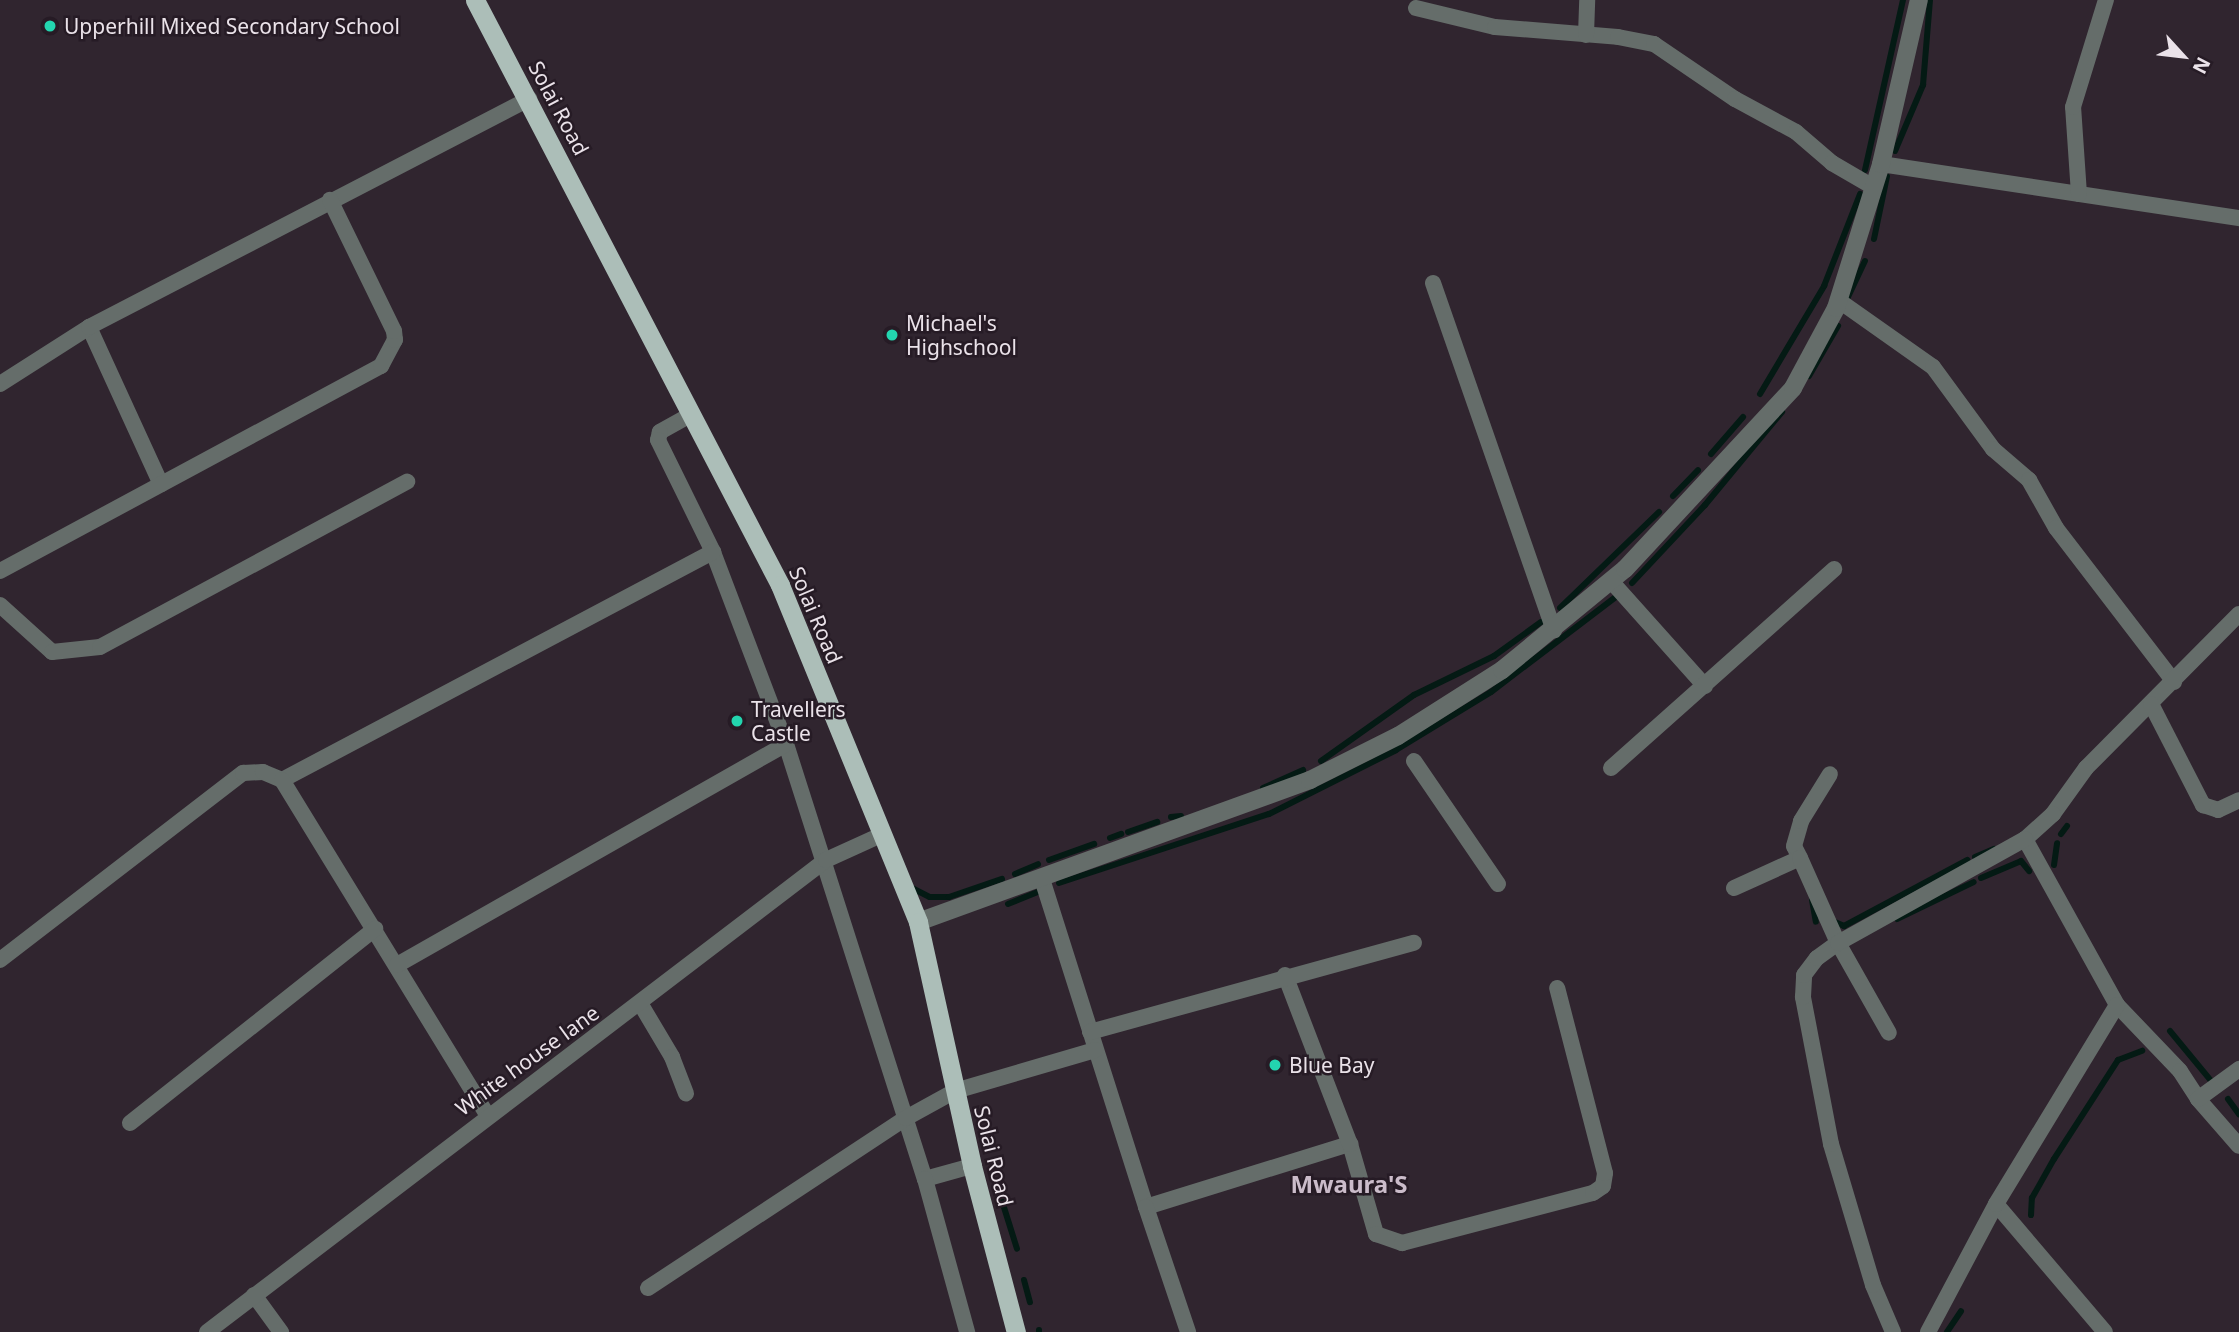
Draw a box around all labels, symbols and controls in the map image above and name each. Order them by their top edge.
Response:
place label: Upperhill Mixed Secondary School [64,13,400,39]
marker: Upperhill Mixed Secondary School [42,18,58,34]
north arrow [2148,21,2218,91]
text: N [2187,53,2217,78]
street label: Solai Road [524,57,594,159]
place label: Michael's Highschool [906,310,1017,360]
marker: Michael's Highschool [884,327,900,343]
street label: Solai Road [784,563,848,667]
place label: Travellers Castle [751,696,846,746]
marker: Travellers Castle [729,713,745,729]
street label: White house lane [450,1000,604,1120]
place label: Blue Bay [1289,1052,1374,1078]
marker: Blue Bay [1267,1057,1283,1073]
street label: Solai Road [969,1103,1019,1209]
district label: Mwaura'S [1290,1170,1408,1198]

